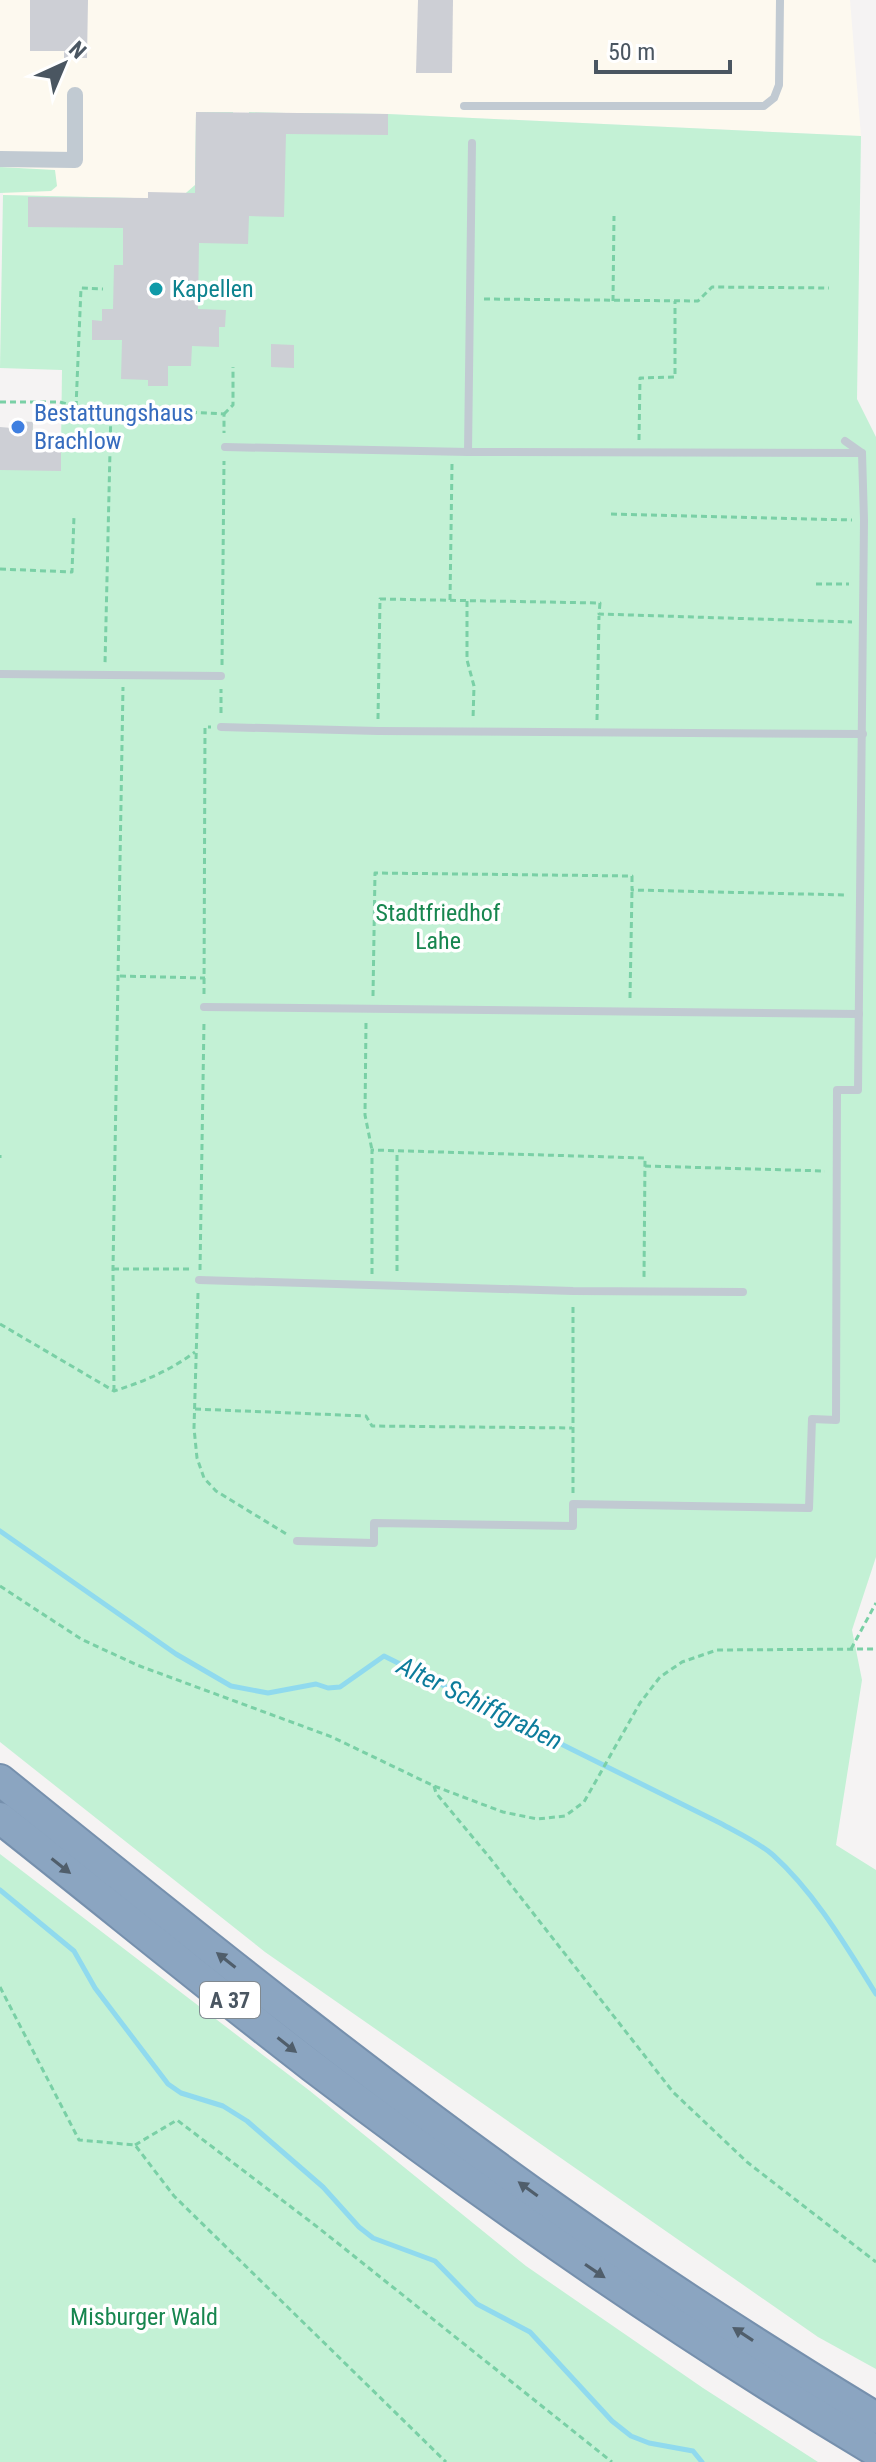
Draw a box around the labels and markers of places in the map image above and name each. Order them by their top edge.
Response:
place label: Kapellen [172,275,254,303]
marker: Kapellen [147,280,165,298]
place label: Bestattungshaus Brachlow [34,399,194,455]
marker: Bestattungshaus Brachlow [9,418,27,436]

